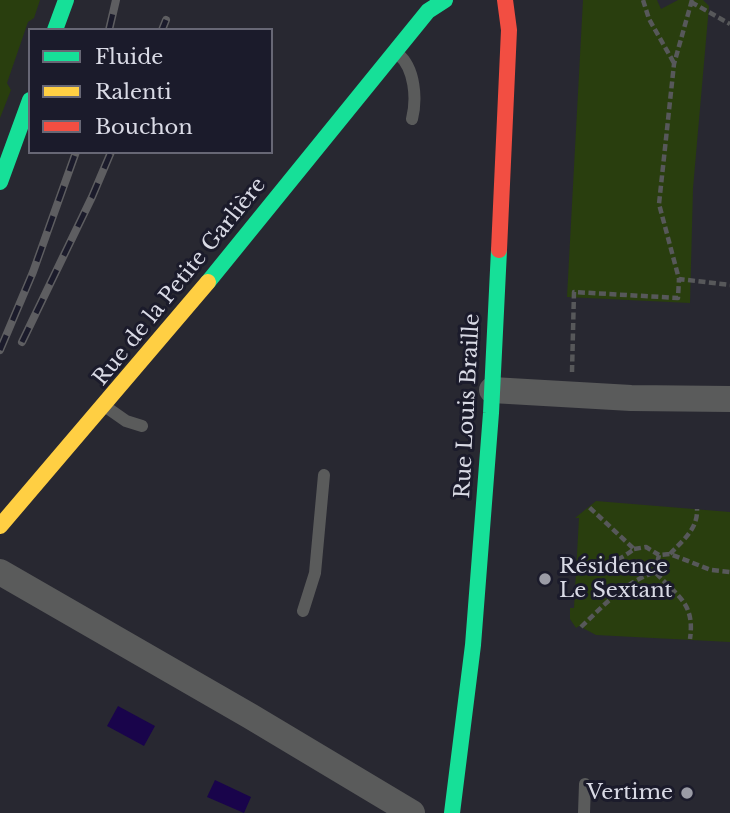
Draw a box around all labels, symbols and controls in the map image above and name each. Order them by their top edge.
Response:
legend [28,28,273,154]
text: Fluide [95,44,163,70]
text: Ralenti [95,79,172,105]
text: Bouchon [95,114,193,140]
street label: Rue de la Petite Garlière [88,173,272,391]
street label: Rue Louis Braille [451,313,485,499]
place label: Résidence Le Sextant [559,554,673,604]
marker: Résidence Le Sextant [537,571,553,587]
place label: Vertime [587,780,673,806]
marker: Vertime [679,785,695,801]

